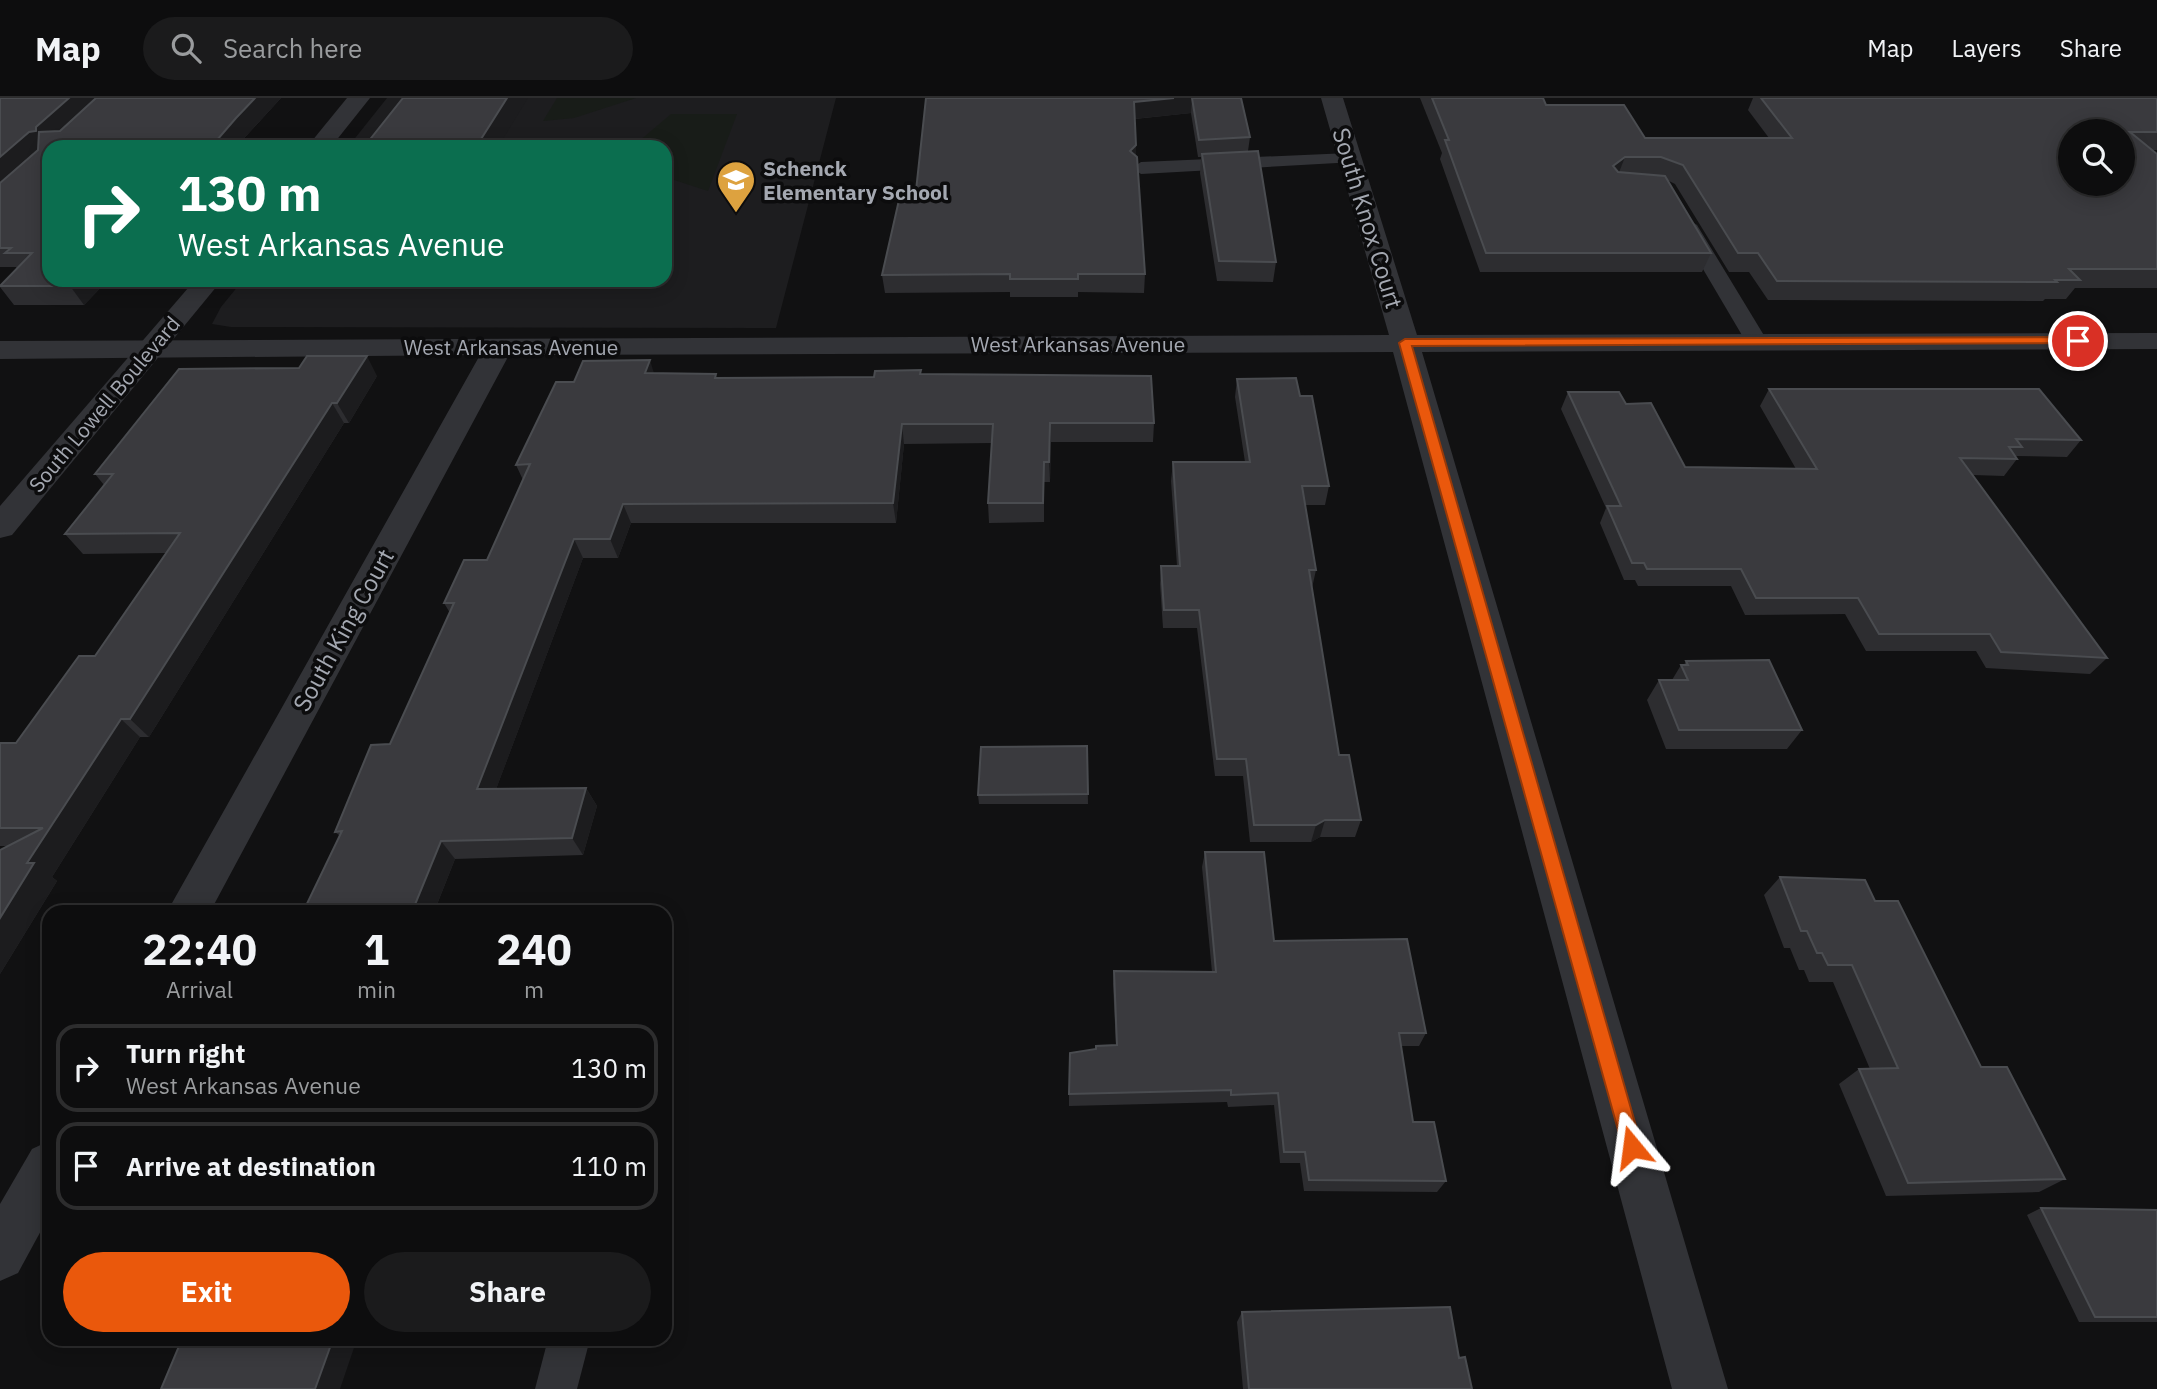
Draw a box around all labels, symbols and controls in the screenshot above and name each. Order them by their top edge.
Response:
search box [143,17,633,80]
text: Map [35,27,101,70]
icon: search [167,29,205,67]
text: Search here [223,31,362,65]
text: Map [1867,32,1914,64]
text: Layers [1952,32,2022,64]
text: Share [2060,32,2122,64]
map controls [2058,119,2135,196]
button: search [2058,119,2135,196]
street label: South Knox Court [1325,124,1411,312]
place label: Schenck Elementary School [763,154,948,206]
school or university icon: Schenck Elementary School [715,159,757,214]
text: 130 m [178,161,322,224]
icon: right [63,168,154,259]
text: West Arkansas Avenue [178,223,505,265]
street label: South Lowell Boulevard [22,310,186,498]
pin [2048,311,2108,371]
icon: arrive [2059,322,2097,360]
street label: West Arkansas Avenue [971,330,1185,358]
street label: West Arkansas Avenue [404,333,618,361]
street label: South King Court [285,543,401,717]
text: 22:40 [142,922,257,977]
text: 1 [364,922,389,977]
text: 240 [496,922,572,977]
text: Arrival [166,974,233,1004]
text: min [357,974,396,1004]
text: m [524,974,544,1004]
text: Turn right [126,1036,245,1070]
icon: right [67,1049,105,1087]
text: 130 m [571,1051,647,1085]
text: West Arkansas Avenue [126,1070,361,1100]
position arrow [1595,1110,1669,1184]
icon: arrive [67,1147,105,1185]
text: Arrive at destination [126,1149,376,1183]
text: 110 m [571,1149,647,1183]
button: Exit [63,1252,350,1332]
button: Share [364,1252,651,1332]

